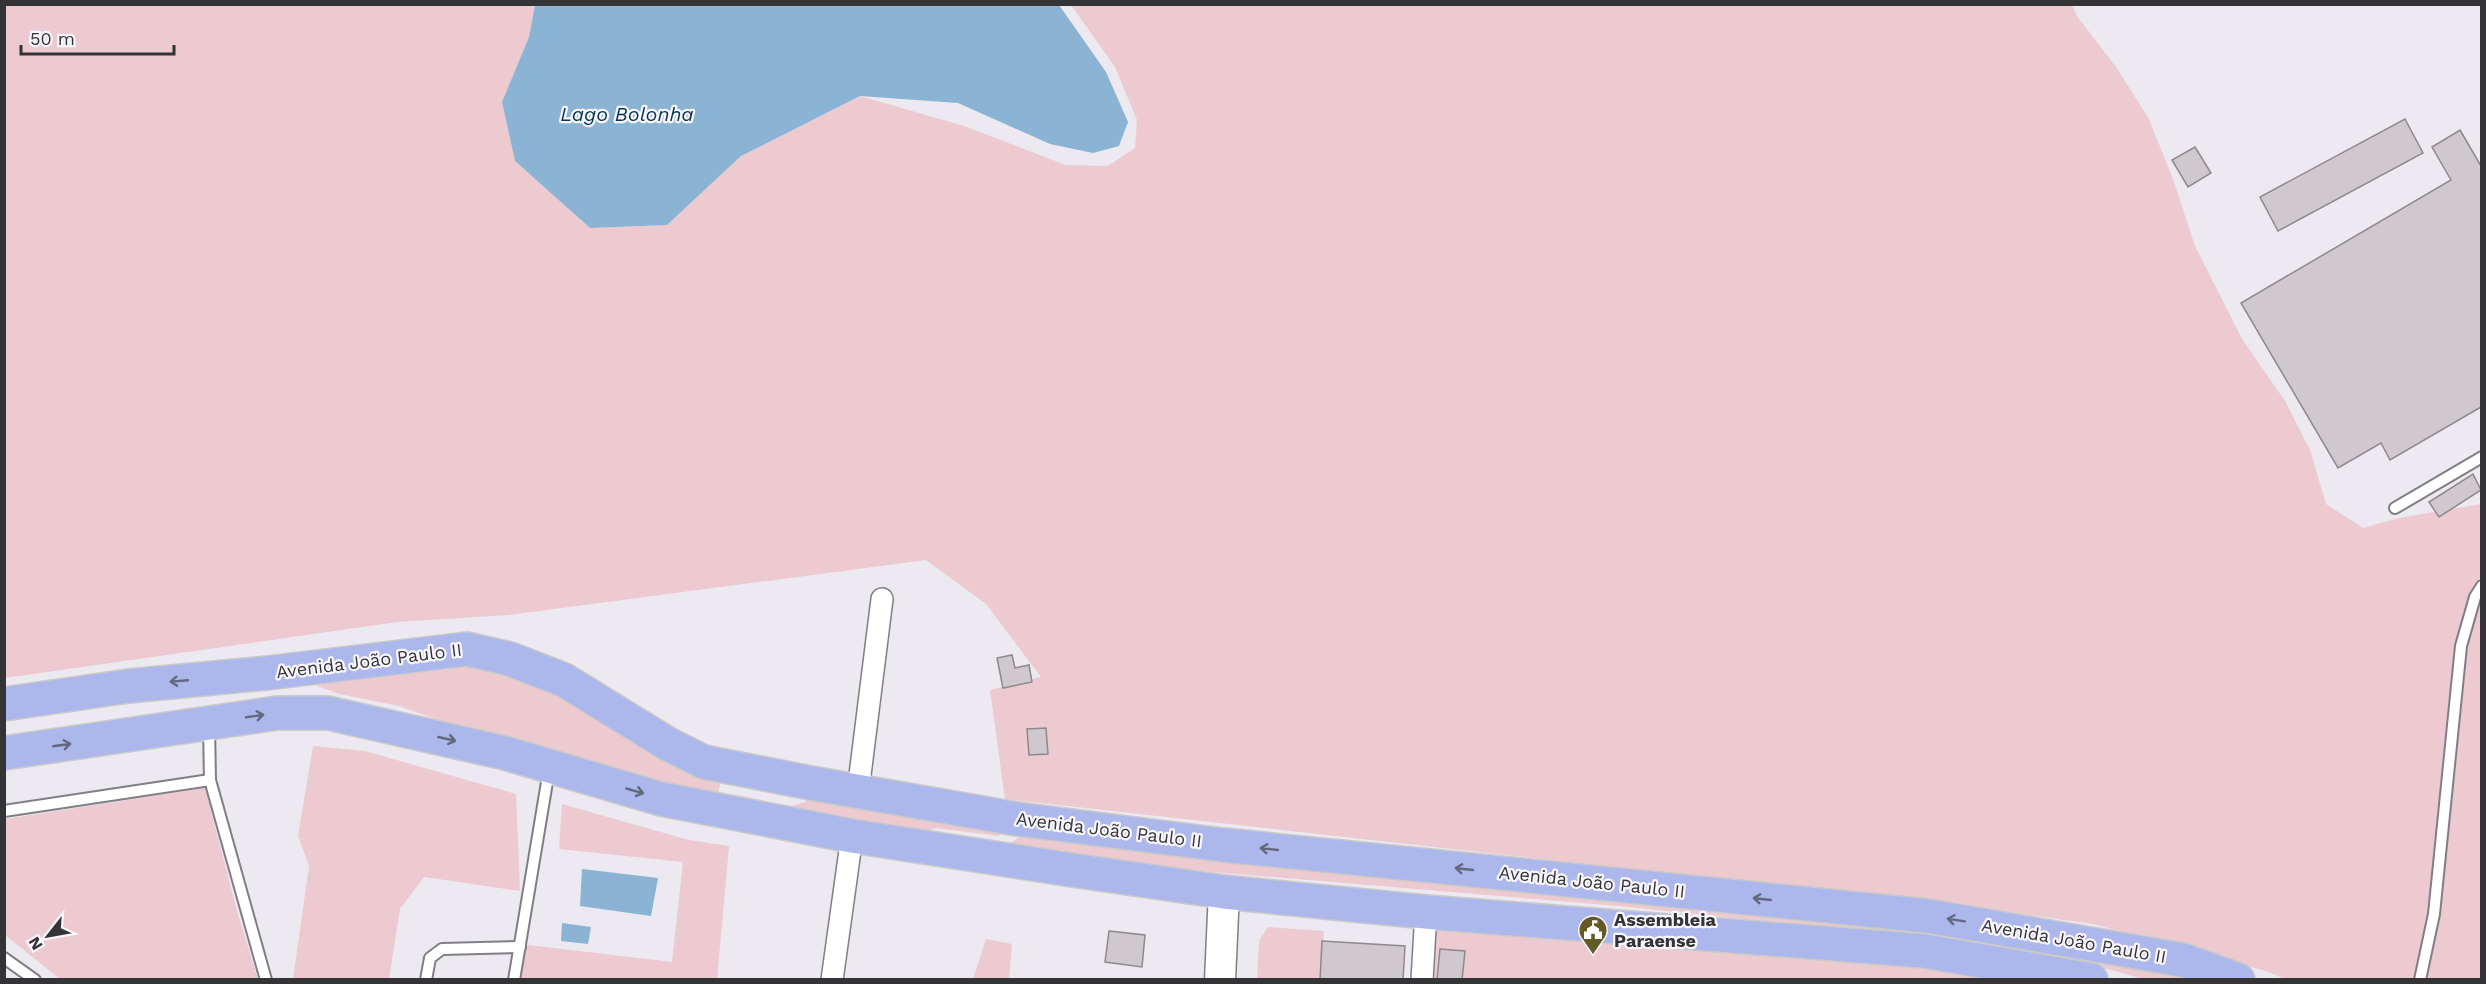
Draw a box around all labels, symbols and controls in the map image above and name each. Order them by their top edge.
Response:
scale bar [21,18,174,56]
text: 50 m [30,28,75,49]
water label: Lago Bolonha [560,102,694,126]
street label: Avenida João Paulo II [275,639,463,682]
one-way arrow [170,676,190,687]
one-way arrow [245,711,265,722]
one-way arrow [437,734,456,746]
one-way arrow [52,739,72,750]
one-way arrow [625,786,644,797]
street label: Avenida João Paulo II [1015,808,1203,851]
one-way arrow [1260,844,1280,855]
street label: Avenida João Paulo II [1498,861,1686,902]
one-way arrow [1454,863,1474,874]
one-way arrow [1753,893,1772,904]
north arrow [18,906,78,966]
place label: Assembleia Paraense [1614,909,1716,951]
public building icon: Assembleia Paraense [1577,914,1609,956]
one-way arrow [1946,914,1966,925]
street label: Avenida João Paulo II [1980,914,2168,967]
text: N [24,933,47,953]

